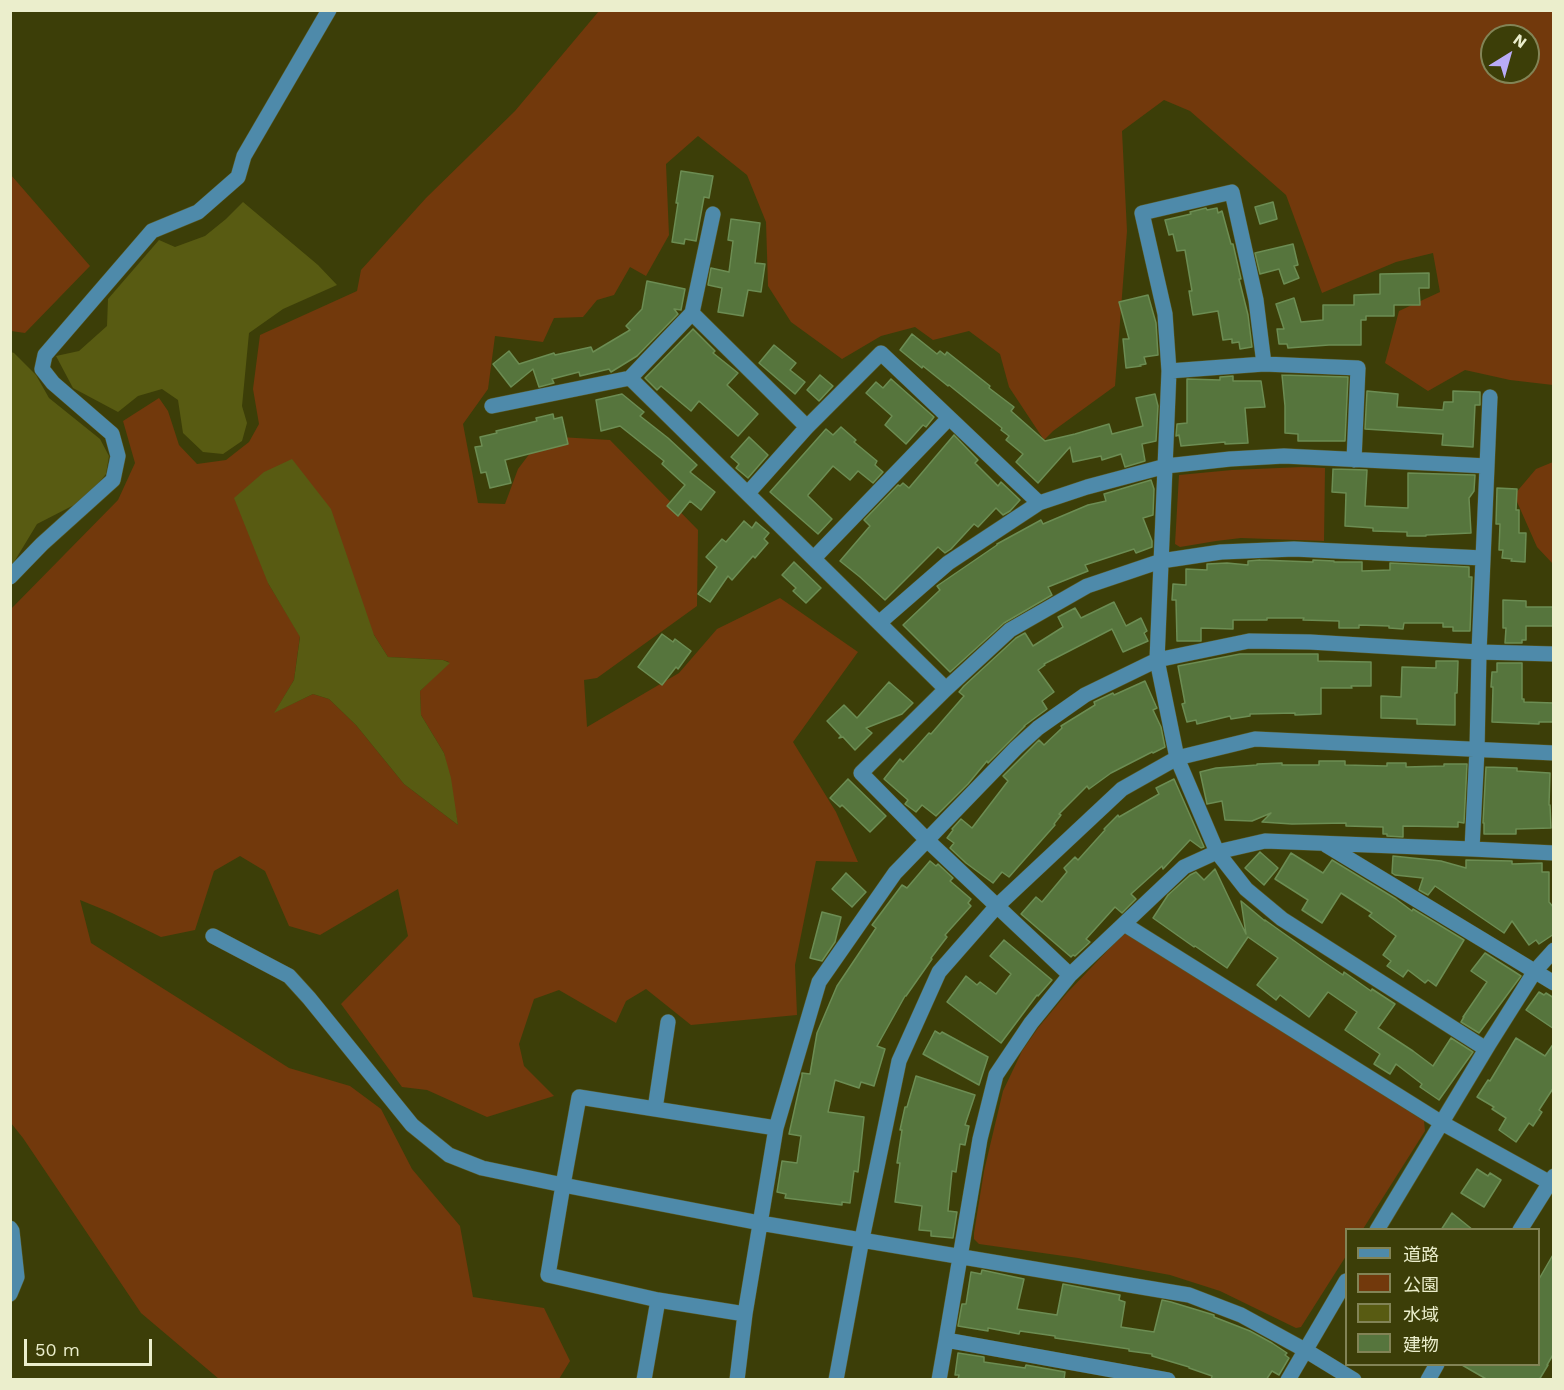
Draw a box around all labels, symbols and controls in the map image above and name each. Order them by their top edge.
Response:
north arrow [1480,24,1540,84]
text: N [1509,30,1530,52]
legend [1345,1228,1540,1366]
text: 道路 [1403,1244,1439,1265]
text: 公園 [1403,1274,1439,1295]
text: 水域 [1403,1304,1439,1325]
scale bar [27,1327,154,1365]
text: 建物 [1403,1334,1439,1355]
text: 50 m [35,1339,80,1360]

